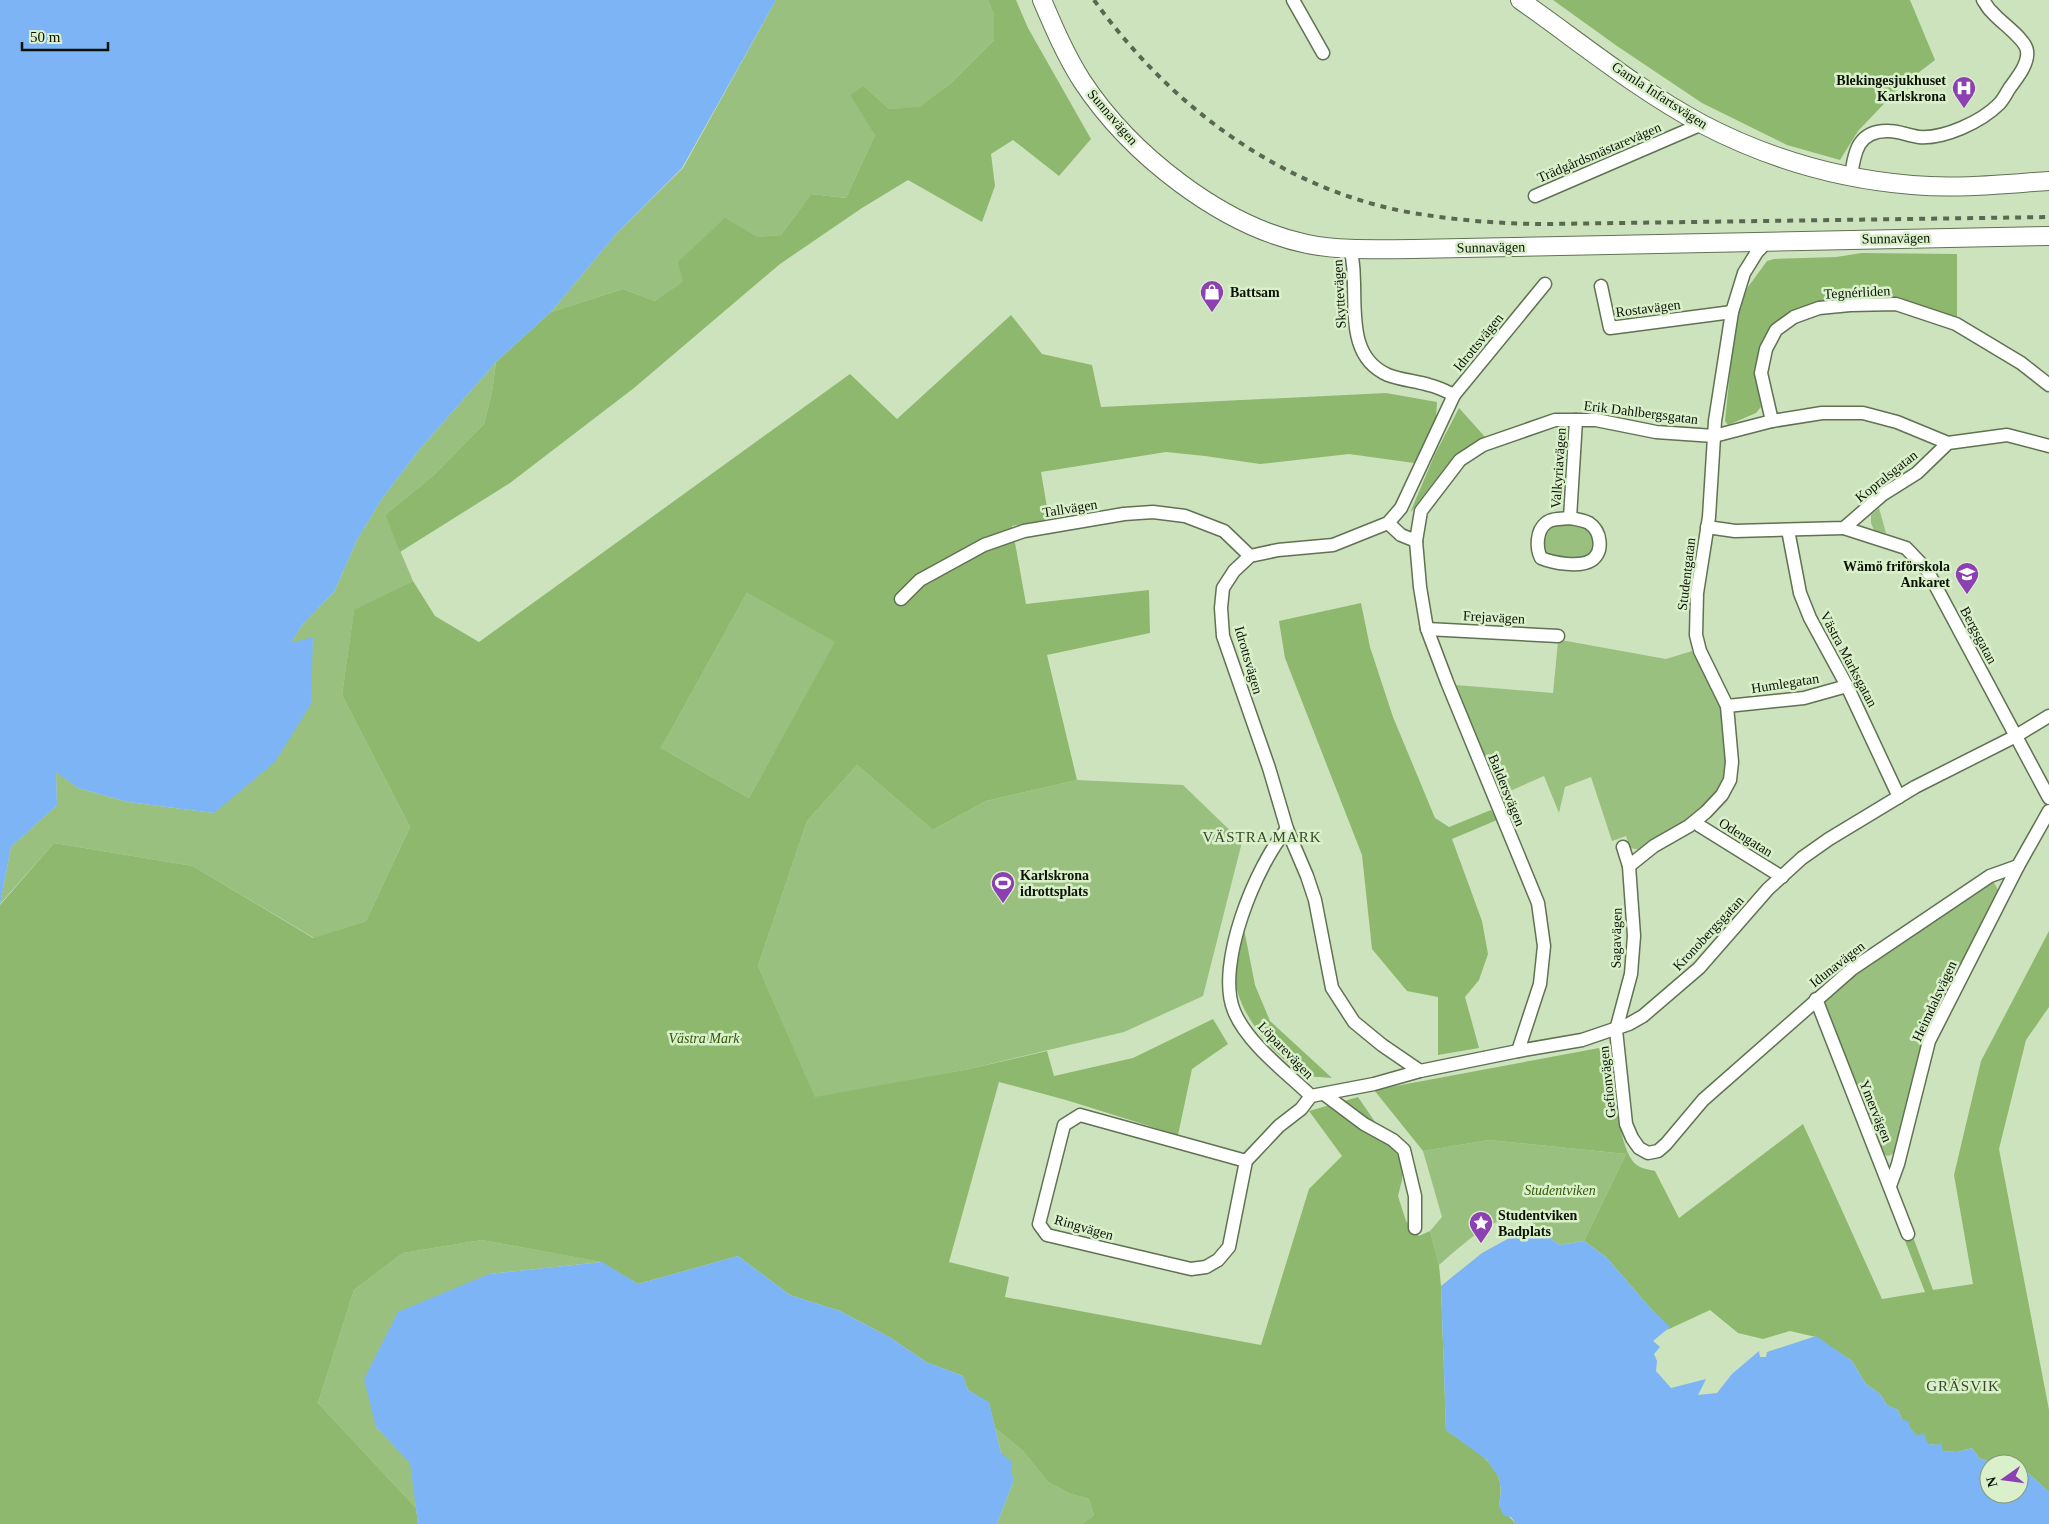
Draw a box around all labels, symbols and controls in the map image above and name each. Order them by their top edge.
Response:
scale bar [22,20,109,52]
text: 50 m [30,29,61,45]
street label: Gamla Infartsvägen [1609,59,1710,132]
place label: Blekingesjukhuset Karlskrona [1836,73,1946,104]
hospital icon: Blekingesjukhuset Karlskrona [1951,75,1977,109]
street label: Sunnavägen [1085,87,1141,148]
street label: Trädgårdsmästarevägen [1535,120,1663,185]
street label: Sunnavägen [1862,230,1930,247]
street label: Sunnavägen [1457,239,1525,256]
street label: Skyttevägen [1330,259,1349,329]
shop icon: Battsam [1199,279,1225,313]
street label: Tegnérliden [1823,283,1891,302]
place label: Battsam [1230,285,1280,300]
street label: Rostavägen [1615,297,1681,320]
street label: Idrottsvägen [1451,310,1506,374]
street label: Erik Dahlbergsgatan [1583,398,1699,427]
street label: Valkyriavägen [1548,427,1569,509]
street label: Kopralsgatan [1852,448,1920,505]
street label: Tallvägen [1042,497,1098,520]
street label: Studentgatan [1675,537,1698,611]
place label: Wämö friförskola Ankaret [1843,559,1950,590]
school or university icon: Wämö friförskola Ankaret [1954,561,1980,595]
street label: Bergsgatan [1957,604,2000,666]
street label: Frejavägen [1463,608,1525,627]
street label: Västra Marksgatan [1817,609,1880,710]
street label: Idrottsvägen [1232,624,1265,696]
street label: Humlegatan [1750,671,1820,696]
street label: Baldersvägen [1485,752,1528,828]
street label: Odengatan [1716,815,1775,860]
district label: VÄSTRA MARK [1203,829,1321,845]
place label: Karlskrona idrottsplats [1020,868,1089,899]
sports icon: Karlskrona idrottsplats [990,870,1016,904]
street label: Kronobergsgatan [1670,893,1747,974]
street label: Sagavägen [1608,908,1625,968]
street label: Idunavägen [1807,938,1868,990]
street label: Heimdalsvägen [1909,959,1960,1044]
street label: Löparevägen [1255,1019,1316,1082]
park label: Västra Mark [668,1031,740,1046]
street label: Gefionvägen [1596,1045,1619,1119]
street label: Ymervägen [1856,1078,1895,1144]
park label: Studentviken [1524,1183,1596,1198]
place label: Studentviken Badplats [1498,1208,1578,1239]
place icon: Studentviken Badplats [1468,1210,1494,1244]
street label: Ringvägen [1053,1212,1115,1243]
district label: GRÄSVIK [1926,1378,2000,1394]
north arrow [1979,1454,2029,1504]
text: N [1983,1475,2000,1489]

